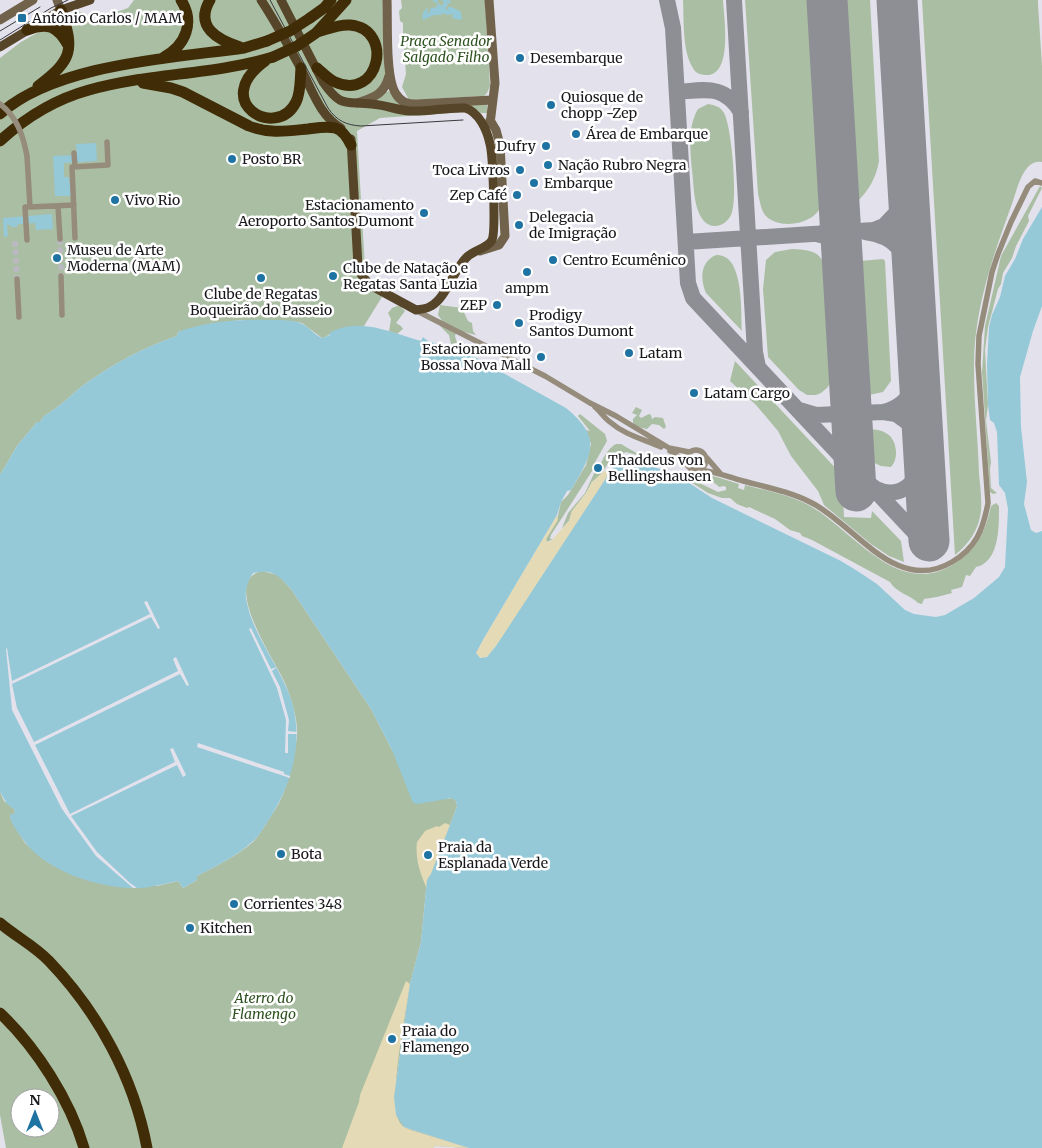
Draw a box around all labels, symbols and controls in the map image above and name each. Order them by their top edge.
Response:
place label: Antônio Carlos / MAM [31,9,182,27]
marker: Antônio Carlos / MAM [16,12,28,24]
park label: Praça Senador Salgado Filho [400,32,492,66]
place label: Desembarque [530,49,622,67]
marker: Desembarque [514,52,526,64]
place label: Quiosque de chopp -Zep [561,88,643,122]
marker: Quiosque de chopp -Zep [545,99,557,111]
place label: Área de Embarque [585,125,708,143]
marker: Área de Embarque [570,128,582,140]
place label: Dufry [497,137,537,155]
marker: Dufry [540,140,552,152]
place label: Posto BR [242,150,302,168]
marker: Posto BR [226,153,238,165]
place label: Nação Rubro Negra [558,156,687,174]
marker: Nação Rubro Negra [542,159,554,171]
place label: Toca Livros [432,161,510,179]
marker: Toca Livros [514,164,526,176]
place label: Embarque [544,174,613,192]
marker: Embarque [528,177,540,189]
place label: Zep Café [450,186,507,204]
marker: Zep Café [511,189,523,201]
place label: Vivo Rio [124,191,180,209]
marker: Vivo Rio [109,194,121,206]
place label: Estacionamento Aeroporto Santos Dumont [237,196,415,230]
marker: Estacionamento Aeroporto Santos Dumont [418,207,430,219]
place label: Delegacia de Imigração [529,208,617,242]
marker: Delegacia de Imigração [513,219,525,231]
place label: Museu de Arte Moderna (MAM) [67,241,181,275]
place label: Centro Ecumênico [563,251,686,269]
marker: Museu de Arte Moderna (MAM) [51,252,63,264]
marker: Centro Ecumênico [547,254,559,266]
place label: Clube de Natação e Regatas Santa Luzia [343,259,478,293]
marker: ampm [521,266,533,278]
marker: Clube de Natação e Regatas Santa Luzia [327,270,339,282]
marker: Clube de Regatas Boqueirão do Passeio [255,272,267,284]
place label: ampm [505,279,549,297]
place label: Clube de Regatas Boqueirão do Passeio [190,285,332,319]
place label: ZEP [460,296,487,314]
marker: ZEP [491,299,503,311]
place label: Prodigy Santos Dumont [529,306,634,340]
marker: Prodigy Santos Dumont [513,317,525,329]
place label: Estacionamento Bossa Nova Mall [421,340,532,374]
place label: Latam [639,344,683,362]
marker: Latam [623,347,635,359]
marker: Estacionamento Bossa Nova Mall [535,351,547,363]
place label: Latam Cargo [704,384,790,402]
marker: Latam Cargo [688,387,700,399]
place label: Thaddeus von Bellingshausen [608,451,711,485]
marker: Thaddeus von Bellingshausen [592,462,604,474]
place label: Praia da Esplanada Verde [438,838,548,872]
place label: Bota [291,845,322,863]
marker: Bota [275,848,287,860]
marker: Praia da Esplanada Verde [422,849,434,861]
place label: Corrientes 348 [244,895,342,913]
marker: Corrientes 348 [228,898,240,910]
place label: Kitchen [200,919,252,937]
marker: Kitchen [184,922,196,934]
park label: Aterro do Flamengo [231,989,296,1023]
place label: Praia do Flamengo [402,1022,469,1056]
marker: Praia do Flamengo [386,1033,398,1045]
north arrow [10,1088,60,1138]
text: N [29,1091,41,1109]

